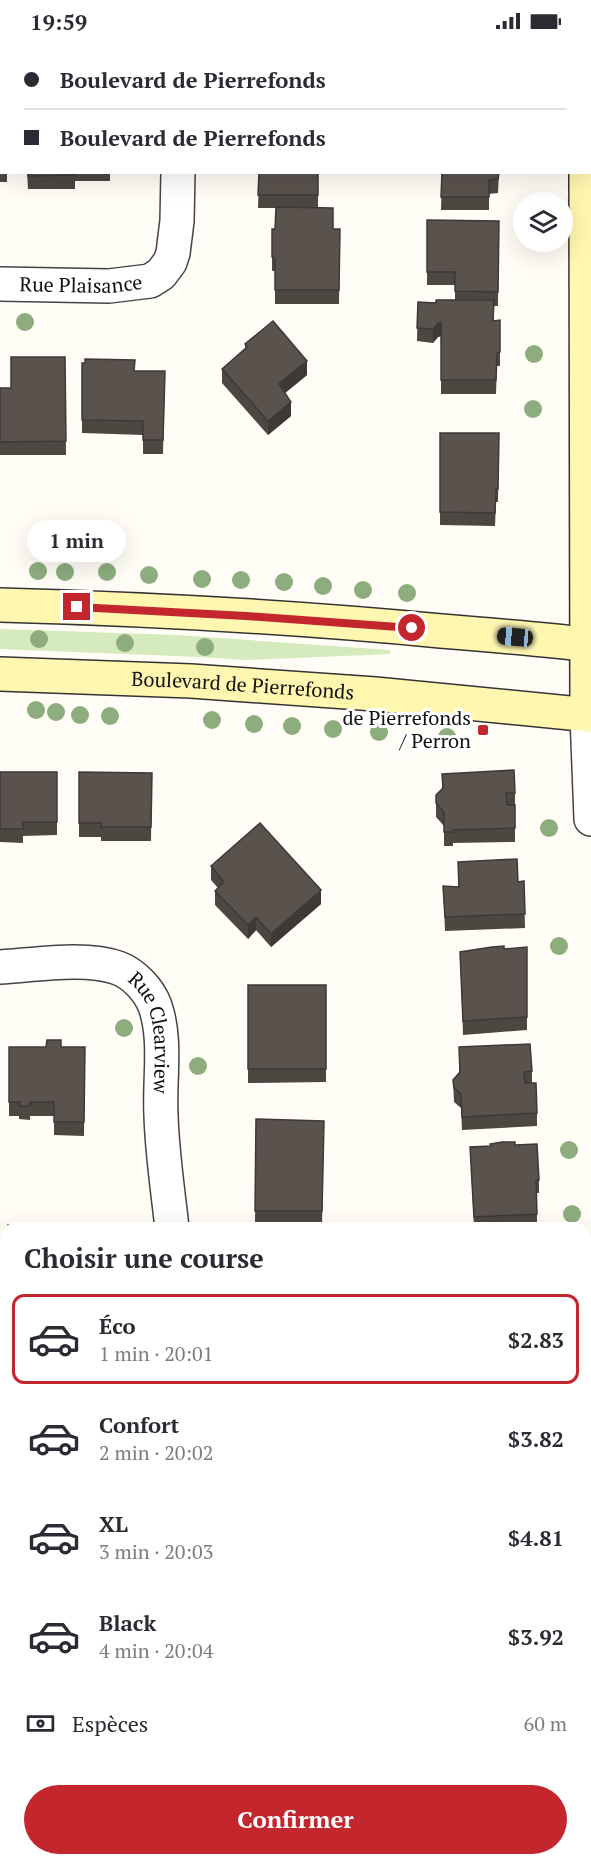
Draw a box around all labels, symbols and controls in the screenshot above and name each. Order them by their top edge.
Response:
text: 19:59 [30,7,87,36]
text: Boulevard de Pierrefonds [60,65,326,94]
text: Boulevard de Pierrefonds [60,123,326,152]
map controls [513,192,573,252]
button: layers [513,192,573,252]
street label: Rue Plaisance [19,268,144,299]
callout: 1 min [28,520,127,562]
text: 1 min [49,527,104,554]
route end [63,593,90,620]
route start [398,614,425,641]
car [496,626,534,648]
street label: Boulevard de Pierrefonds [131,665,355,705]
place label: de Pierrefonds / Perron [342,704,471,754]
marker: de Pierrefonds / Perron [476,723,490,737]
street label: Rue Clearview [123,965,176,1094]
text: Choisir une course [24,1240,264,1276]
text: Éco [99,1311,136,1340]
icon: car [27,1312,81,1366]
text: $2.83 [508,1325,564,1354]
text: 1 min · 20:01 [99,1340,213,1367]
text: Confort [99,1410,179,1439]
icon: car [27,1411,81,1465]
text: $3.82 [508,1424,564,1453]
text: 2 min · 20:02 [99,1439,213,1466]
text: XL [99,1509,128,1538]
icon: car [27,1510,81,1564]
text: $4.81 [508,1523,564,1552]
text: 3 min · 20:03 [99,1538,213,1565]
text: Black [99,1608,156,1637]
icon: car [27,1609,81,1663]
text: $3.92 [508,1622,564,1651]
text: 4 min · 20:04 [99,1637,213,1664]
icon: cash [24,1707,57,1740]
text: Espèces [72,1709,148,1738]
text: 60 m [524,1710,567,1737]
button: Confirmer [24,1785,567,1854]

